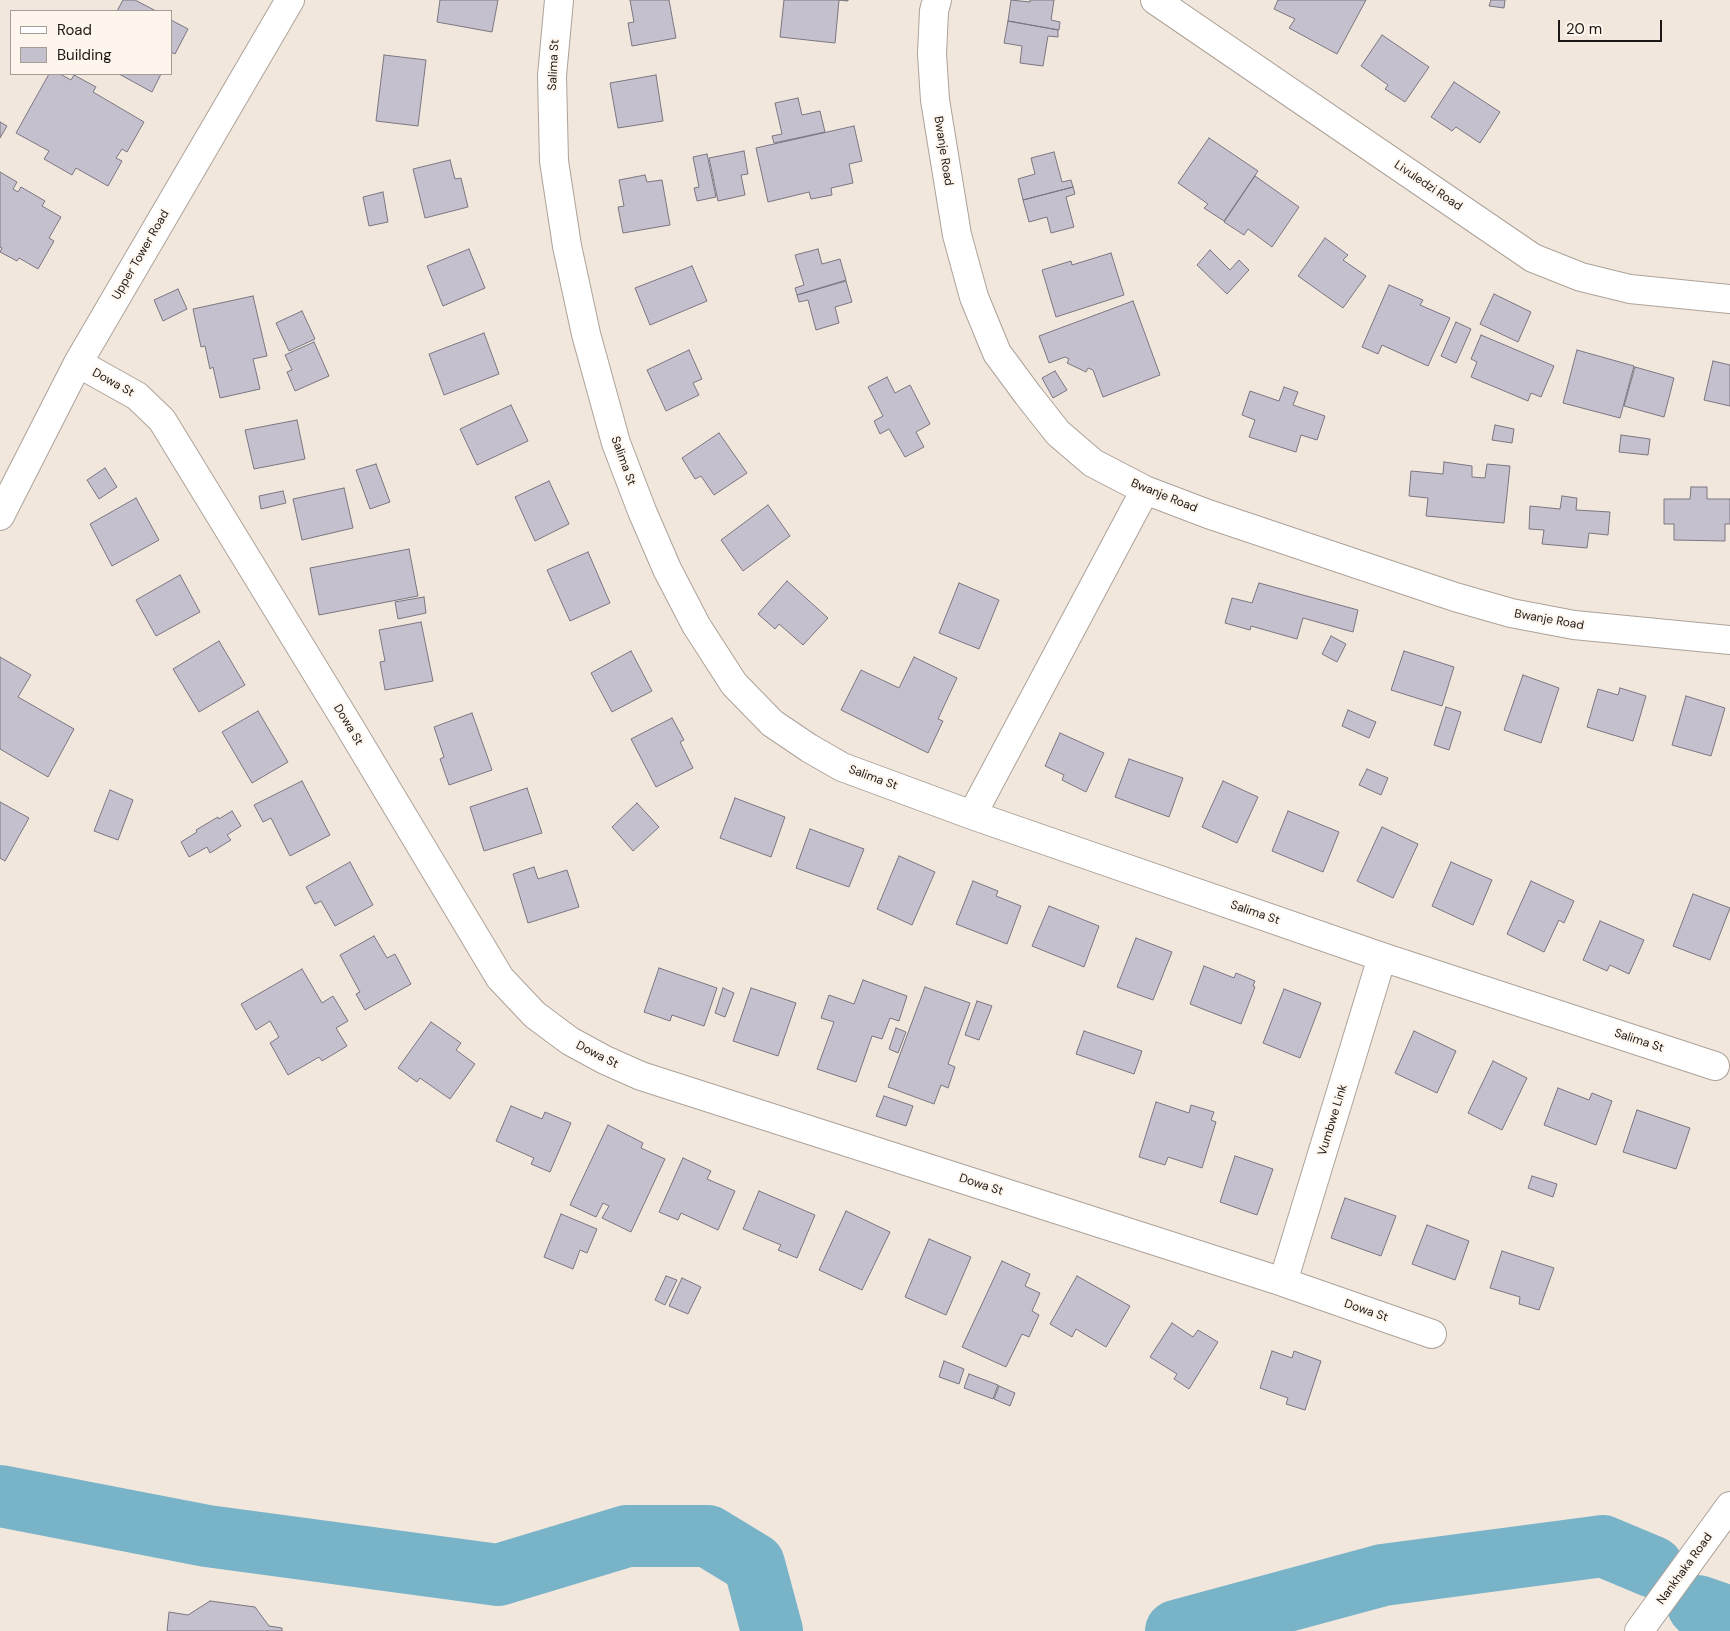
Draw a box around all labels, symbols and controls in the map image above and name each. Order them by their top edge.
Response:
legend [10,10,172,75]
scale bar [1560,10,1664,42]
text: 20 m [1566,19,1602,39]
text: Road [57,20,92,40]
street label: Salima St [545,39,563,91]
text: Building [57,45,112,65]
street label: Bwanje Road [930,115,956,187]
street label: Livuledzi Road [1391,158,1465,214]
street label: Upper Tower Road [109,208,173,302]
street label: Dowa St [90,366,136,400]
street label: Salima St [607,435,639,487]
street label: Bwanje Road [1129,476,1199,516]
street label: Bwanje Road [1513,607,1585,633]
street label: Dowa St [330,702,366,748]
street label: Salima St [847,762,899,794]
street label: Salima St [1228,898,1282,928]
street label: Salima St [1612,1026,1666,1056]
street label: Dowa St [573,1038,621,1072]
street label: Vumbwe Link [1315,1083,1351,1157]
street label: Dowa St [957,1171,1005,1199]
street label: Dowa St [1342,1297,1390,1325]
street label: Nankhaka Road [1654,1530,1716,1608]

